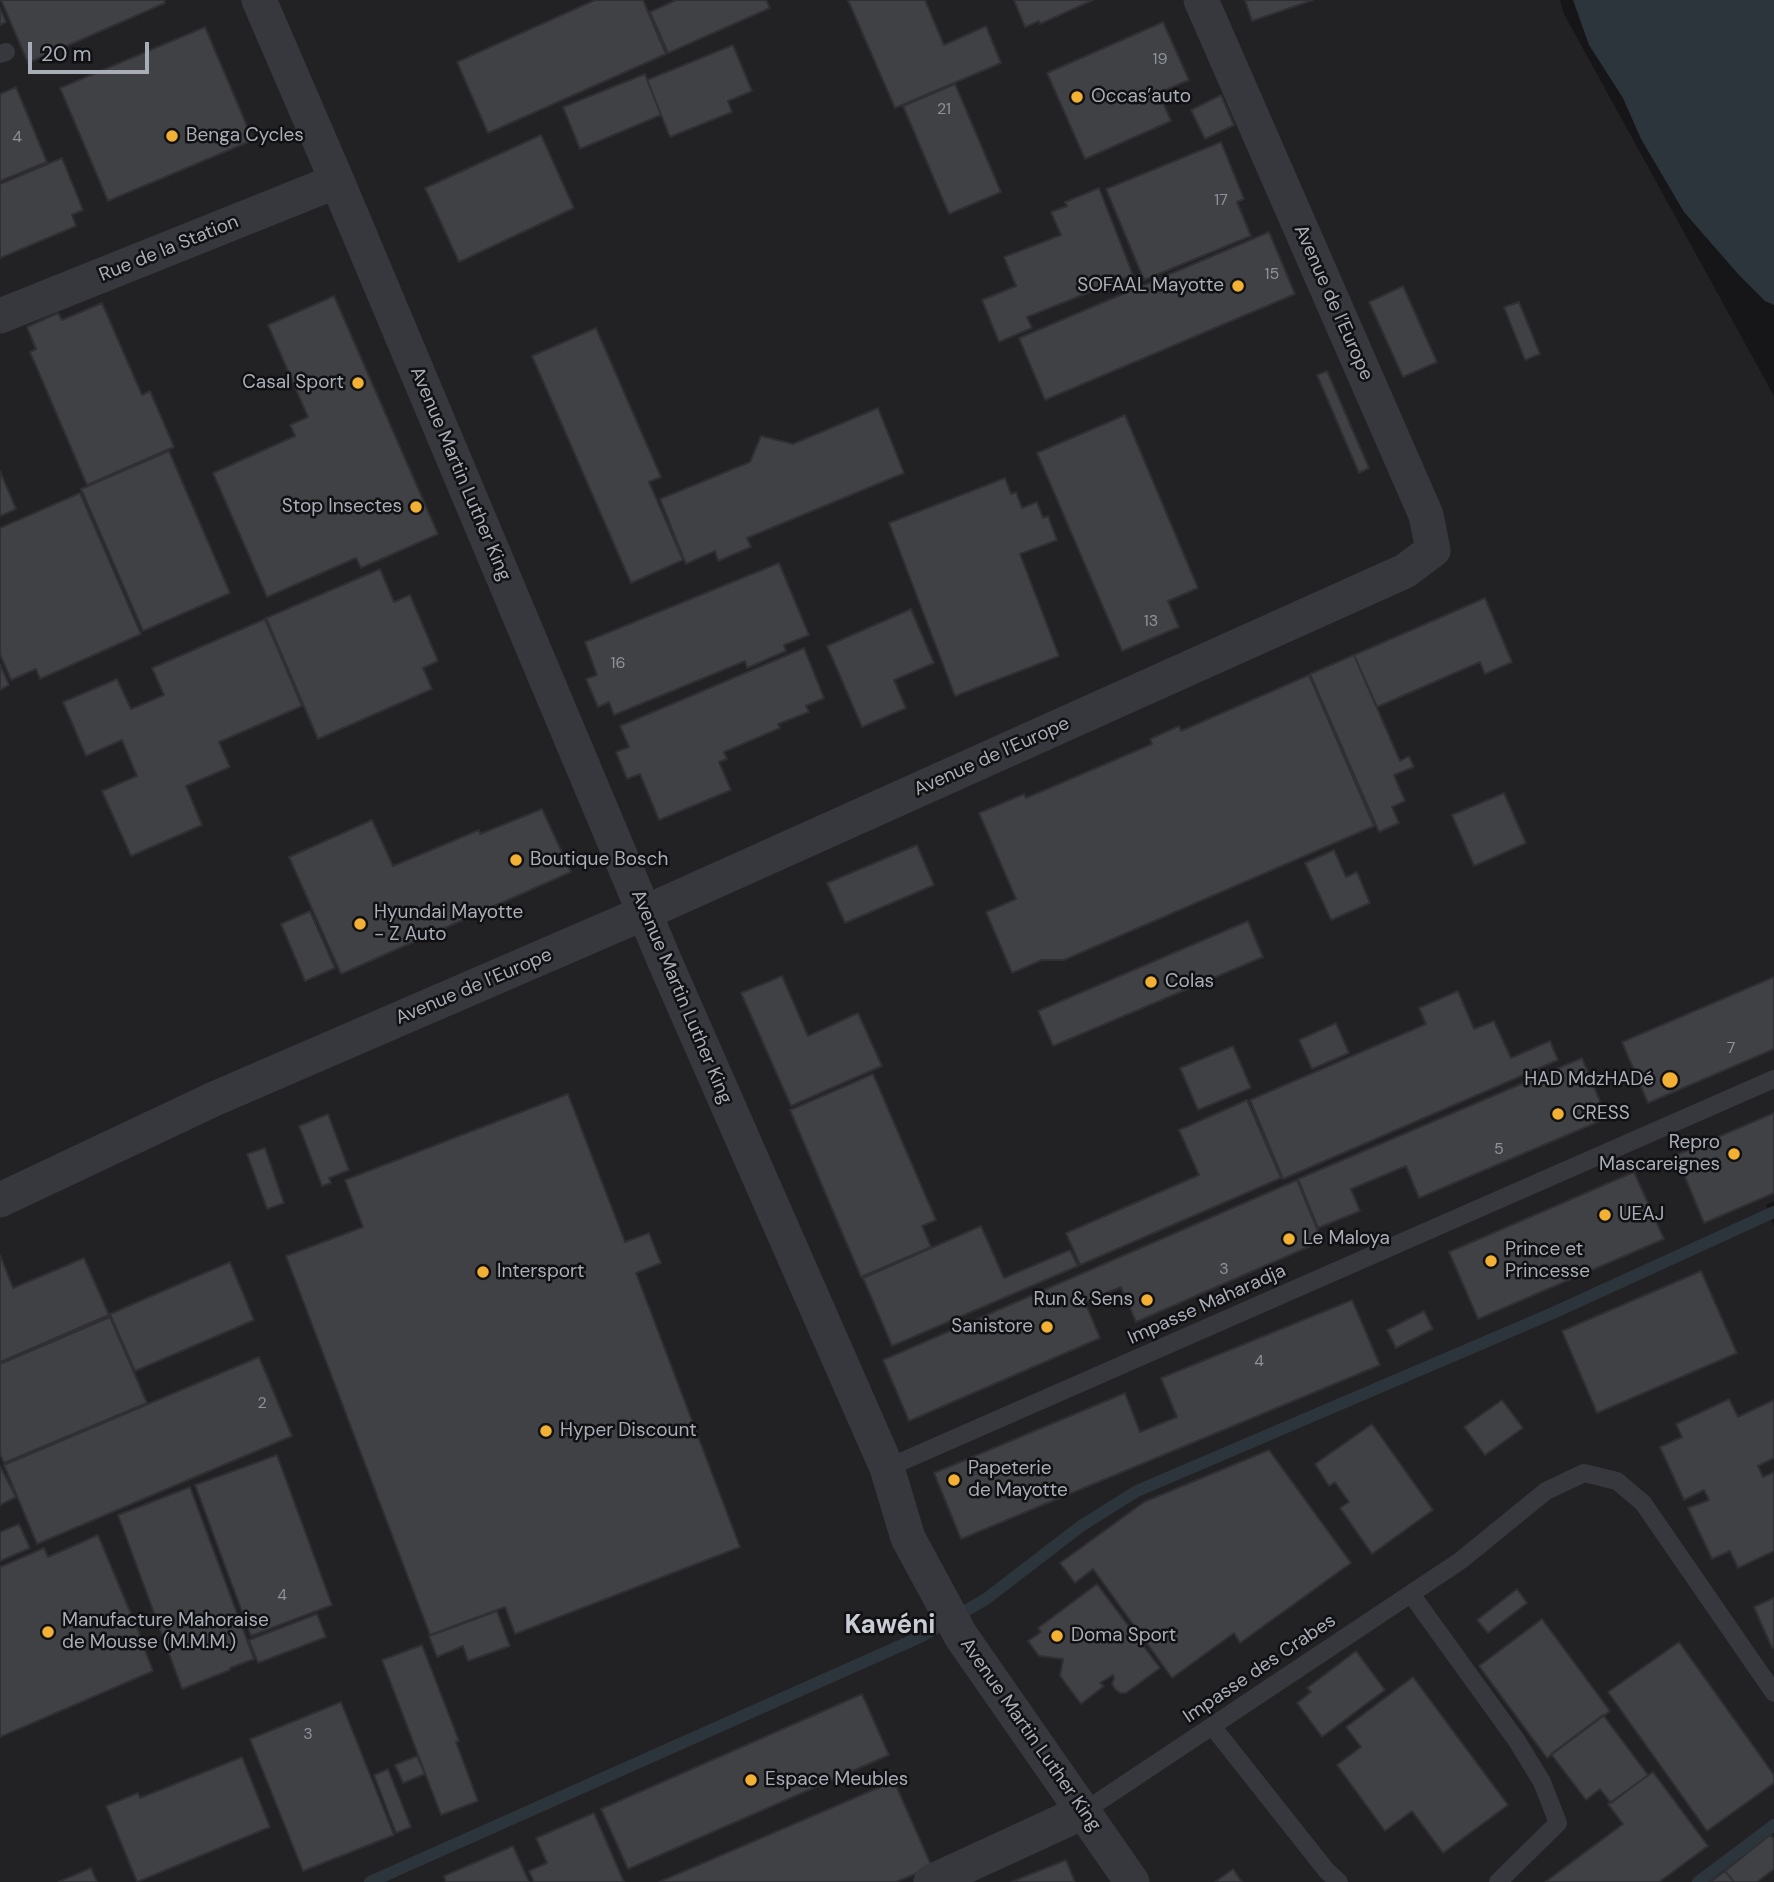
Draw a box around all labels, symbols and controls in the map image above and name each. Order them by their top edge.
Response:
scale bar [32,28,152,72]
text: 20 m [41,40,92,68]
house number: 19 [1152,50,1168,70]
place label: Occas’auto [1091,86,1191,108]
marker: Occas’auto [1069,89,1085,105]
house number: 21 [937,100,951,120]
place label: Benga Cycles [186,125,304,147]
house number: 4 [12,128,22,148]
marker: Benga Cycles [164,128,180,144]
house number: 17 [1214,191,1228,211]
street label: Rue de la Station [96,211,242,287]
street label: Avenue de l’Europe [1288,222,1378,384]
house number: 15 [1265,265,1279,285]
place label: SOFAAL Mayotte [1077,275,1224,297]
marker: SOFAAL Mayotte [1230,278,1246,294]
street label: Avenue Martin Luther King [405,364,515,584]
place label: Casal Sport [242,372,344,394]
marker: Casal Sport [350,375,366,391]
place label: Stop Insectes [282,496,402,518]
marker: Stop Insectes [408,499,424,515]
house number: 13 [1144,612,1158,632]
house number: 16 [610,654,626,674]
street label: Avenue de l’Europe [911,712,1073,802]
place label: Boutique Bosch [530,849,668,871]
marker: Boutique Bosch [508,852,524,868]
street label: Avenue Martin Luther King [626,887,736,1107]
place label: Hyundai Mayotte - Z Auto [374,902,523,946]
marker: Hyundai Mayotte - Z Auto [352,916,368,932]
street label: Avenue de l’Europe [392,944,556,1030]
place label: Colas [1165,971,1214,993]
marker: Colas [1143,974,1159,990]
house number: 7 [1727,1039,1735,1059]
place label: HAD MdzHADé [1524,1069,1654,1091]
marker: HAD MdzHADé [1660,1070,1680,1090]
place label: CRESS [1572,1103,1630,1125]
marker: CRESS [1550,1106,1566,1122]
place label: Repro Mascareignes [1599,1132,1720,1176]
house number: 5 [1494,1140,1504,1160]
marker: Repro Mascareignes [1726,1146,1742,1162]
place label: UEAJ [1619,1204,1664,1226]
marker: UEAJ [1597,1207,1613,1223]
place label: Le Maloya [1303,1228,1390,1250]
marker: Le Maloya [1281,1231,1297,1247]
place label: Prince et Princesse [1505,1239,1590,1283]
marker: Prince et Princesse [1483,1253,1499,1269]
street label: Impasse Maharadja [1125,1260,1289,1350]
house number: 3 [1219,1260,1229,1280]
place label: Intersport [497,1261,585,1283]
marker: Intersport [475,1264,491,1280]
place label: Run & Sens [1034,1289,1133,1311]
marker: Run & Sens [1139,1292,1155,1308]
place label: Sanistore [951,1316,1033,1338]
marker: Sanistore [1039,1319,1055,1335]
house number: 4 [1254,1352,1264,1372]
house number: 2 [257,1394,267,1414]
place label: Hyper Discount [560,1420,697,1442]
marker: Hyper Discount [538,1423,554,1439]
place label: Papeterie de Mayotte [968,1458,1068,1502]
marker: Papeterie de Mayotte [946,1472,962,1488]
house number: 4 [277,1586,287,1606]
street label: Impasse des Crabes [1179,1609,1341,1729]
place label: Manufacture Mahoraise de Mousse (M.M.M.) [62,1610,269,1654]
district label: Kawéni [845,1610,935,1642]
marker: Manufacture Mahoraise de Mousse (M.M.M.) [40,1624,56,1640]
place label: Doma Sport [1071,1625,1176,1647]
marker: Doma Sport [1049,1628,1065,1644]
street label: Avenue Martin Luther King [955,1634,1105,1836]
house number: 3 [303,1725,313,1745]
place label: Espace Meubles [765,1769,908,1791]
marker: Espace Meubles [743,1772,759,1788]

